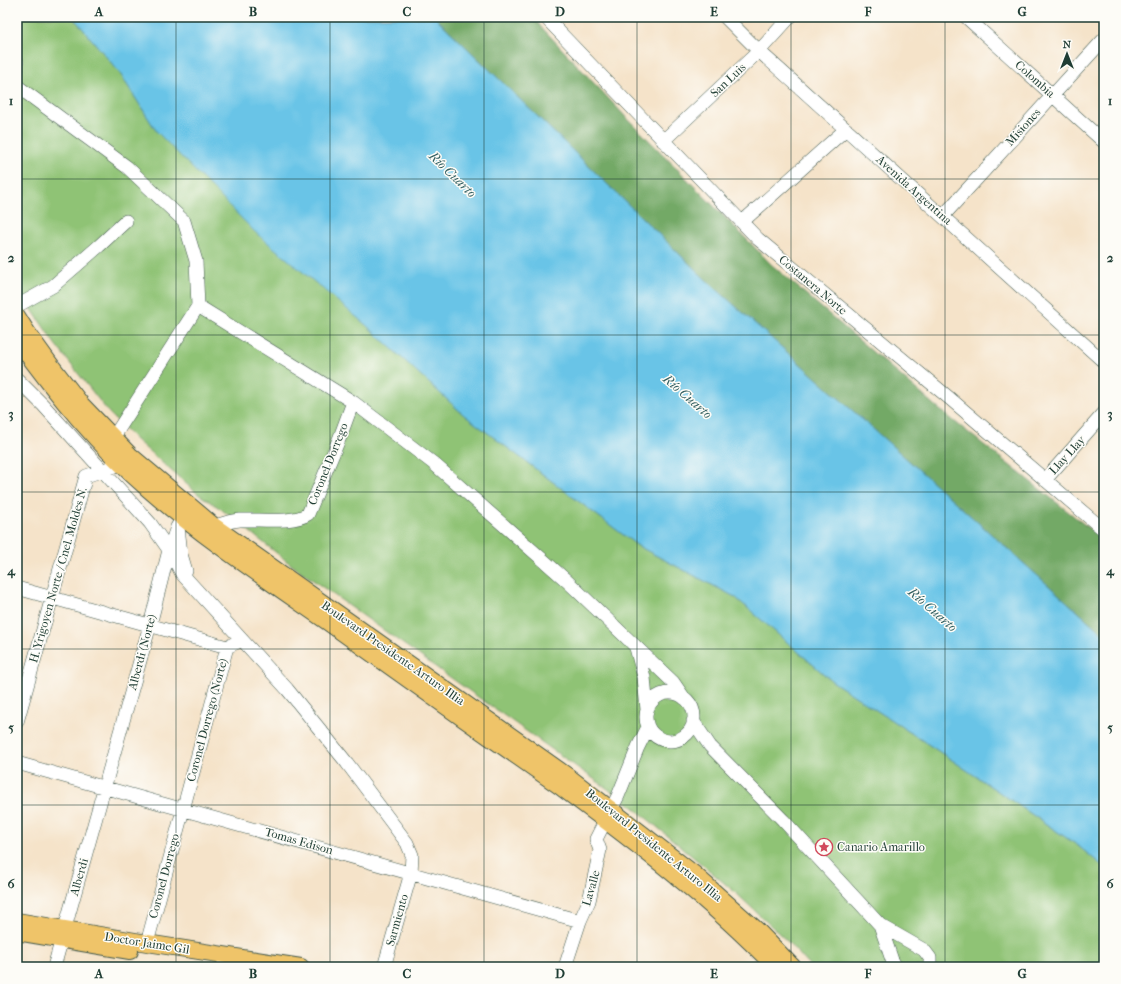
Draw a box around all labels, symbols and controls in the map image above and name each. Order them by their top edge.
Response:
text: A [94,4,104,19]
text: B [249,4,258,19]
text: C [403,4,412,19]
text: D [555,4,565,19]
text: E [710,4,718,19]
text: F [864,4,872,19]
text: G [1017,4,1027,19]
north arrow [1047,34,1087,74]
text: N [1063,38,1072,51]
street label: Colombia [1012,58,1058,101]
street label: San Luis [707,60,749,100]
text: 1 [9,93,14,108]
text: 1 [1108,93,1113,108]
street label: Misiones [1003,105,1044,149]
water label: Río Cuarto [425,148,480,201]
street label: Avenida Argentina [873,152,955,228]
text: 2 [8,250,15,265]
text: 2 [1107,250,1114,265]
street label: Costanera Norte [776,252,850,318]
water label: Río Cuarto [660,371,715,422]
text: 3 [8,406,14,422]
text: 3 [1107,406,1113,422]
street label: Coronel Dorrego [305,421,351,507]
street label: Llay Llay [1046,432,1088,477]
street label: H. Yrigoyen Norte / Cnel. Moldes N. [26,486,90,664]
text: 4 [6,563,16,579]
text: 4 [1105,563,1115,579]
water label: Río Cuarto [905,584,960,635]
street label: Boulevard Presidente Arturo Illia [319,598,468,708]
street label: Alberdi (Norte) [125,613,159,692]
street label: Coronel Dorrego (Norte) [184,657,230,783]
text: 5 [8,720,14,735]
text: 5 [1107,720,1113,735]
street label: Boulevard Presidente Arturo Illia [583,786,725,905]
street label: Tomas Edison [263,825,335,857]
street label: Coronel Dorrego [146,832,182,920]
place icon: Canario Amarillo [814,837,834,857]
place label: Canario Amarillo [837,840,925,854]
street label: Alberdi [67,856,91,898]
street label: Lavalle [579,868,603,907]
text: 6 [7,876,15,891]
text: 6 [1106,876,1114,891]
street label: Sarmiento [383,892,411,948]
street label: Doctor Jaime Gil [104,929,191,957]
text: A [94,966,104,981]
text: B [249,966,258,981]
text: C [403,966,412,981]
text: D [555,966,565,981]
text: E [710,966,718,981]
text: F [864,966,872,981]
text: G [1017,966,1027,981]

